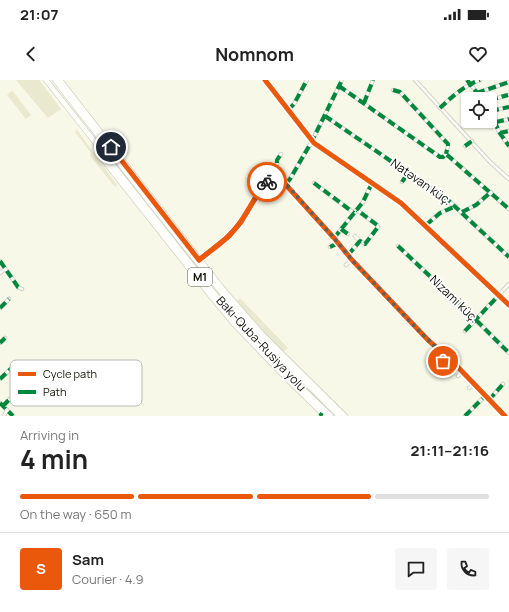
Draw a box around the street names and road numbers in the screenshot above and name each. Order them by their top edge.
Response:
street label: Natəvan küç. [387,154,455,209]
road number: M1 [188,268,212,286]
street label: Nizami küç. [426,271,482,326]
street label: Bakı-Quba-Rusiya yolu [213,292,310,395]

